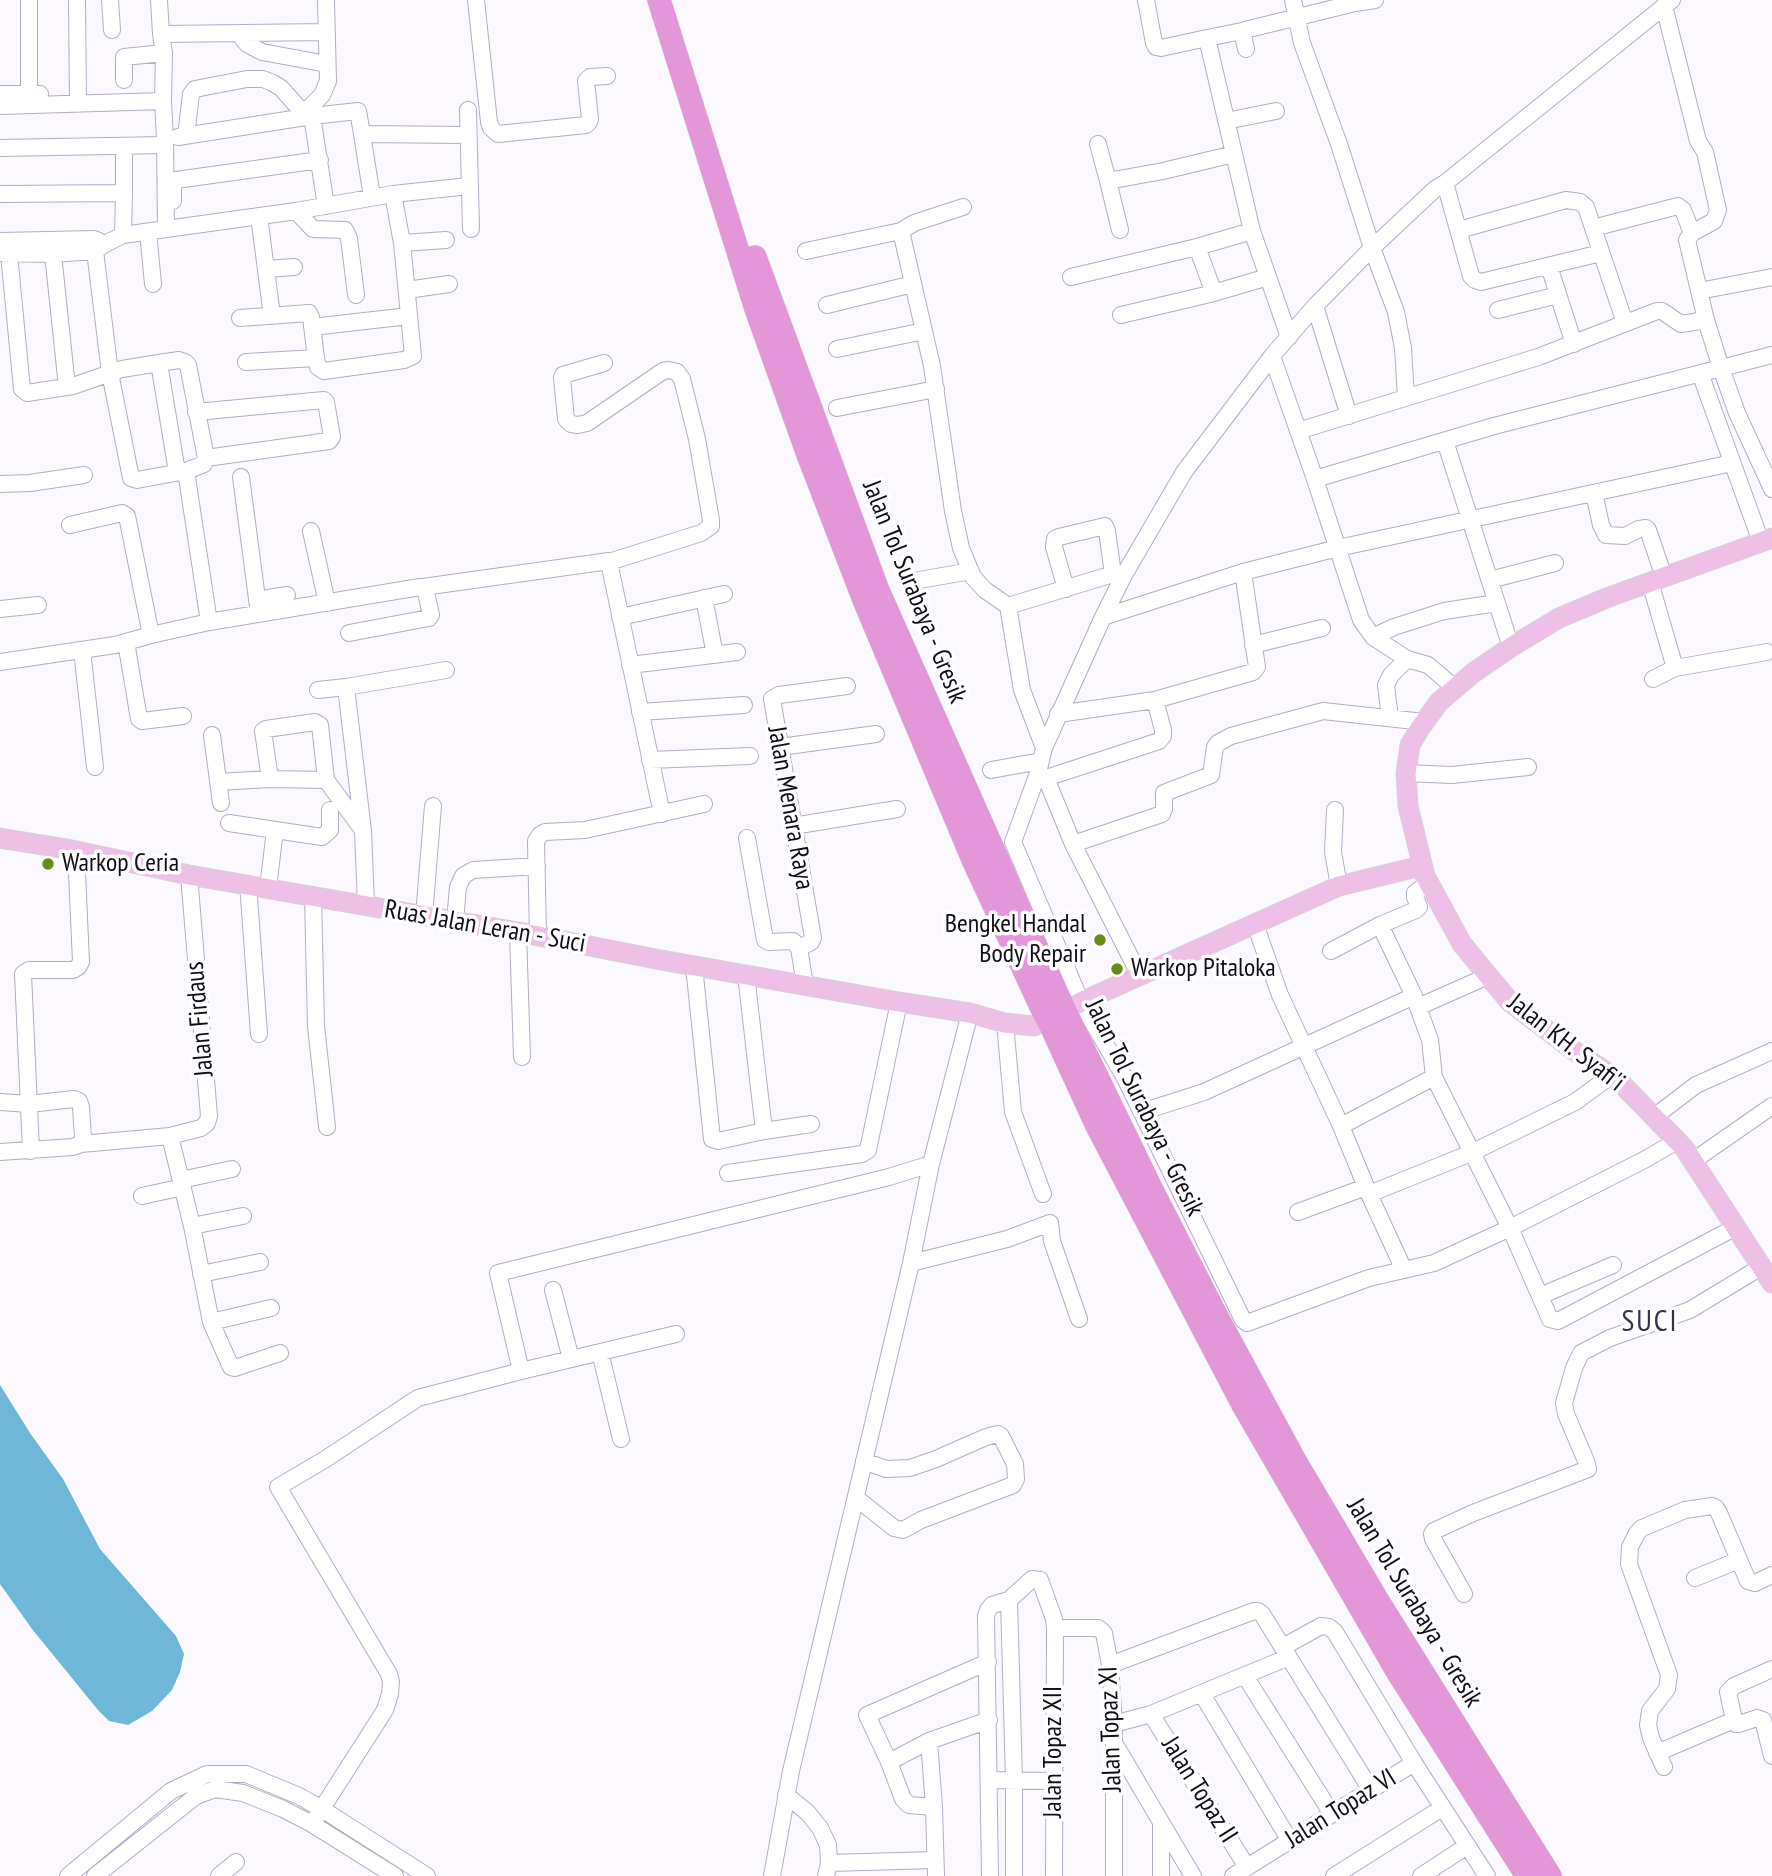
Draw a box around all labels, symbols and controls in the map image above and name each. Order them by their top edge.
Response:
street label: Jalan Tol Surabaya - Gresik [855,476,973,708]
street label: Jalan Menara Raya [760,724,820,892]
place label: Warkop Ceria [62,848,179,880]
marker: Warkop Ceria [40,856,56,872]
street label: Ruas Jalan Leran - Suci [382,894,588,960]
place label: Bengkel Handal Body Repair [945,909,1086,970]
marker: Bengkel Handal Body Repair [1092,932,1108,948]
place label: Warkop Pitaloka [1131,953,1276,985]
street label: Jalan Firdaus [179,960,221,1078]
marker: Warkop Pitaloka [1109,961,1125,977]
street label: Jalan KH. Syafi'i [1501,988,1631,1098]
street label: Jalan Tol Surabaya - Gresik [1078,994,1210,1222]
district label: SUCI [1622,1304,1678,1340]
street label: Jalan Tol Surabaya - Gresik [1340,1493,1488,1713]
street label: Jalan Topaz XI [1093,1666,1129,1792]
street label: Jalan Topaz XII [1038,1686,1070,1818]
street label: Jalan Topaz II [1154,1731,1244,1849]
street label: Jalan Topaz VI [1280,1763,1402,1855]

